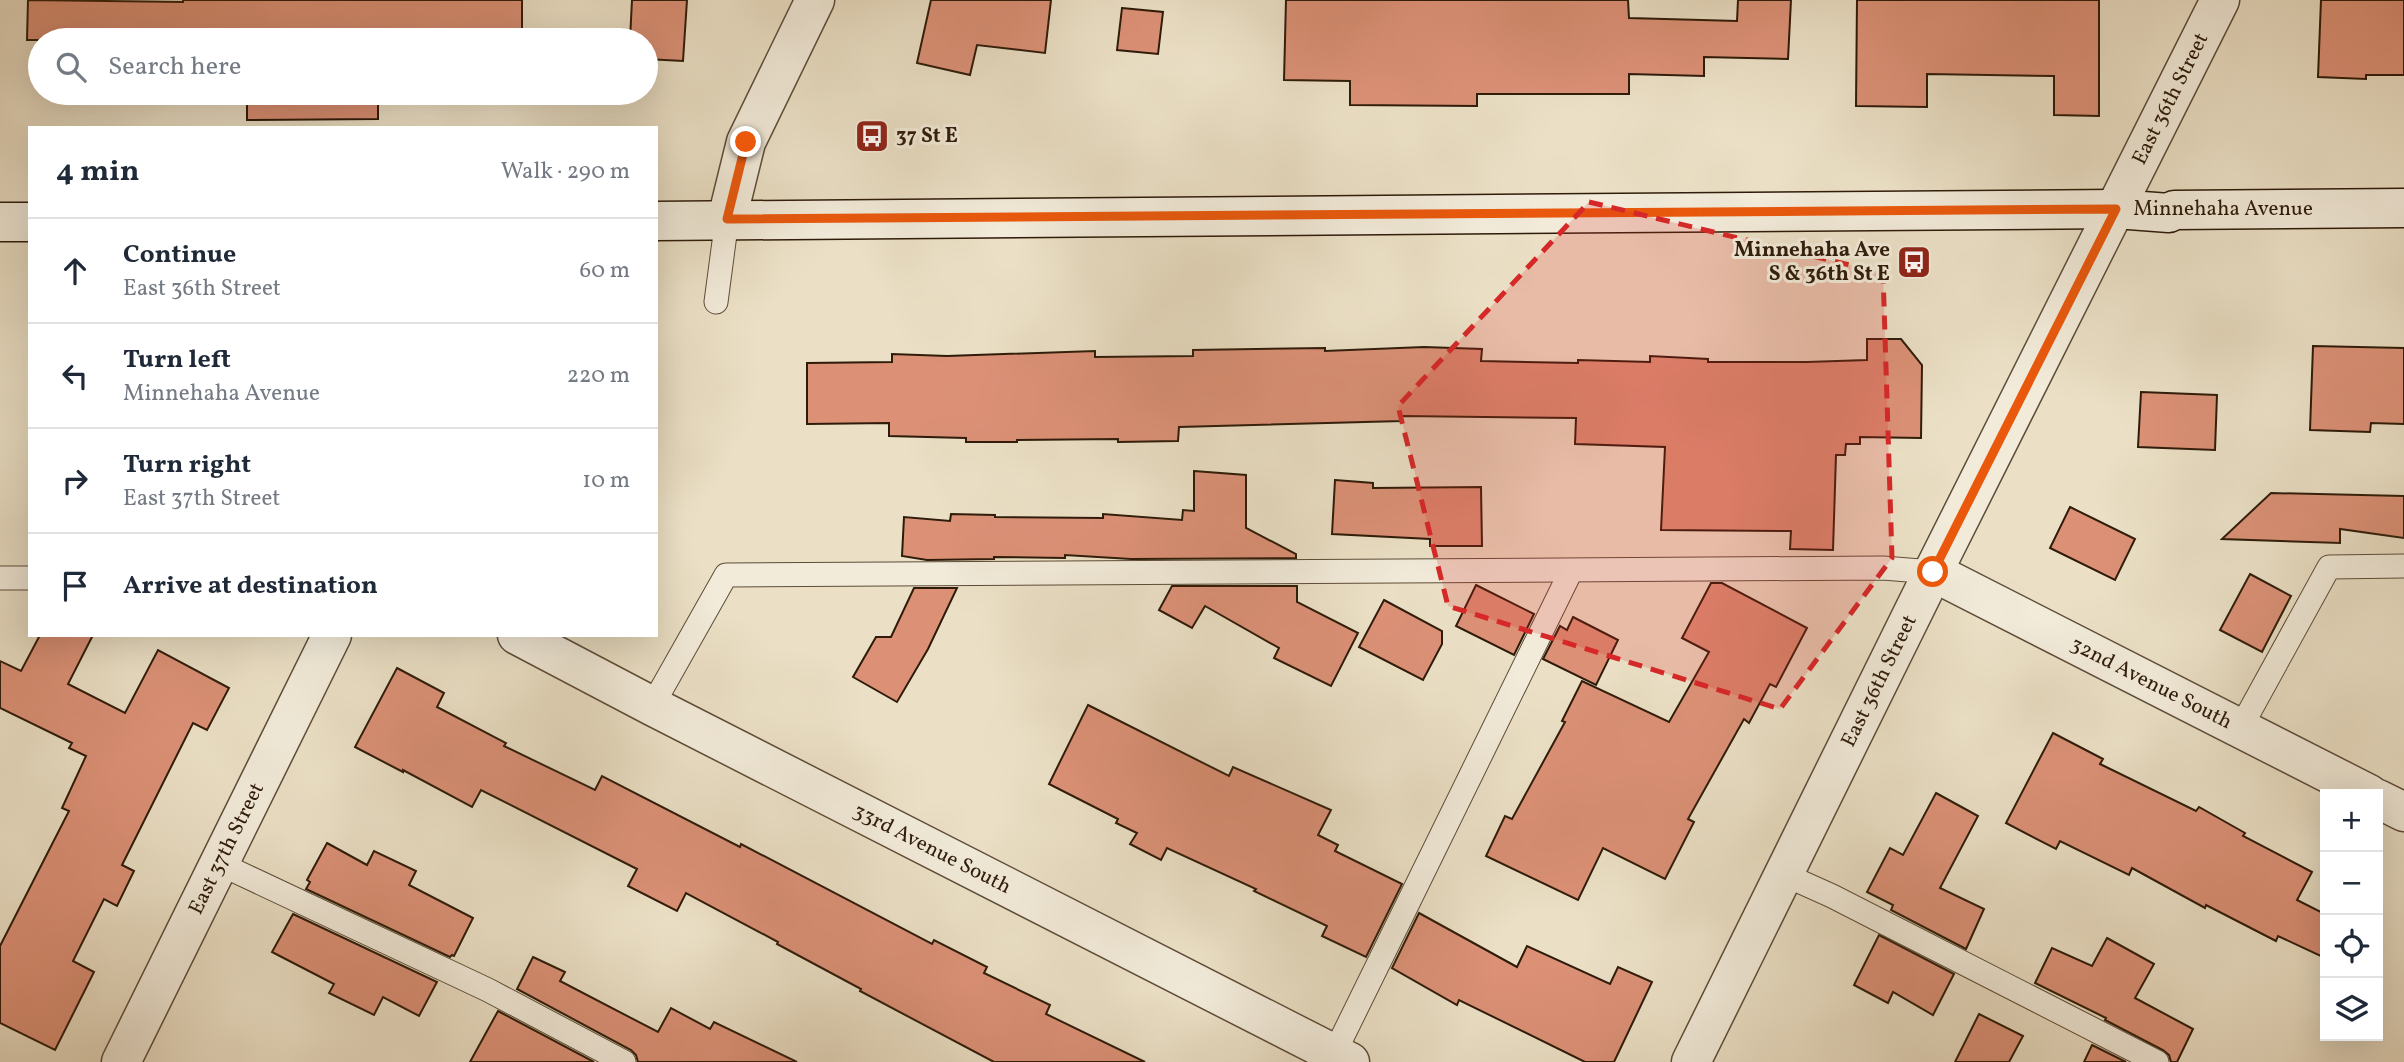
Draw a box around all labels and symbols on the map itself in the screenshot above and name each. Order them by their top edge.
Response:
street label: East 36th Street [2125,28,2216,170]
bus stop icon: 37 St E [853,117,891,155]
place label: 37 St E [896,122,958,151]
route end [730,126,761,157]
street label: Minnehaha Avenue [2133,195,2313,224]
place label: Minnehaha Ave S & 36th St E [1734,236,1890,289]
bus stop icon: Minnehaha Ave S & 36th St E [1895,243,1933,281]
route start [1917,556,1948,587]
street label: East 36th Street [1834,610,1924,752]
street label: 32nd Avenue South [2065,630,2237,737]
street label: East 37th Street [182,778,271,920]
street label: 33rd Avenue South [848,796,1016,901]

